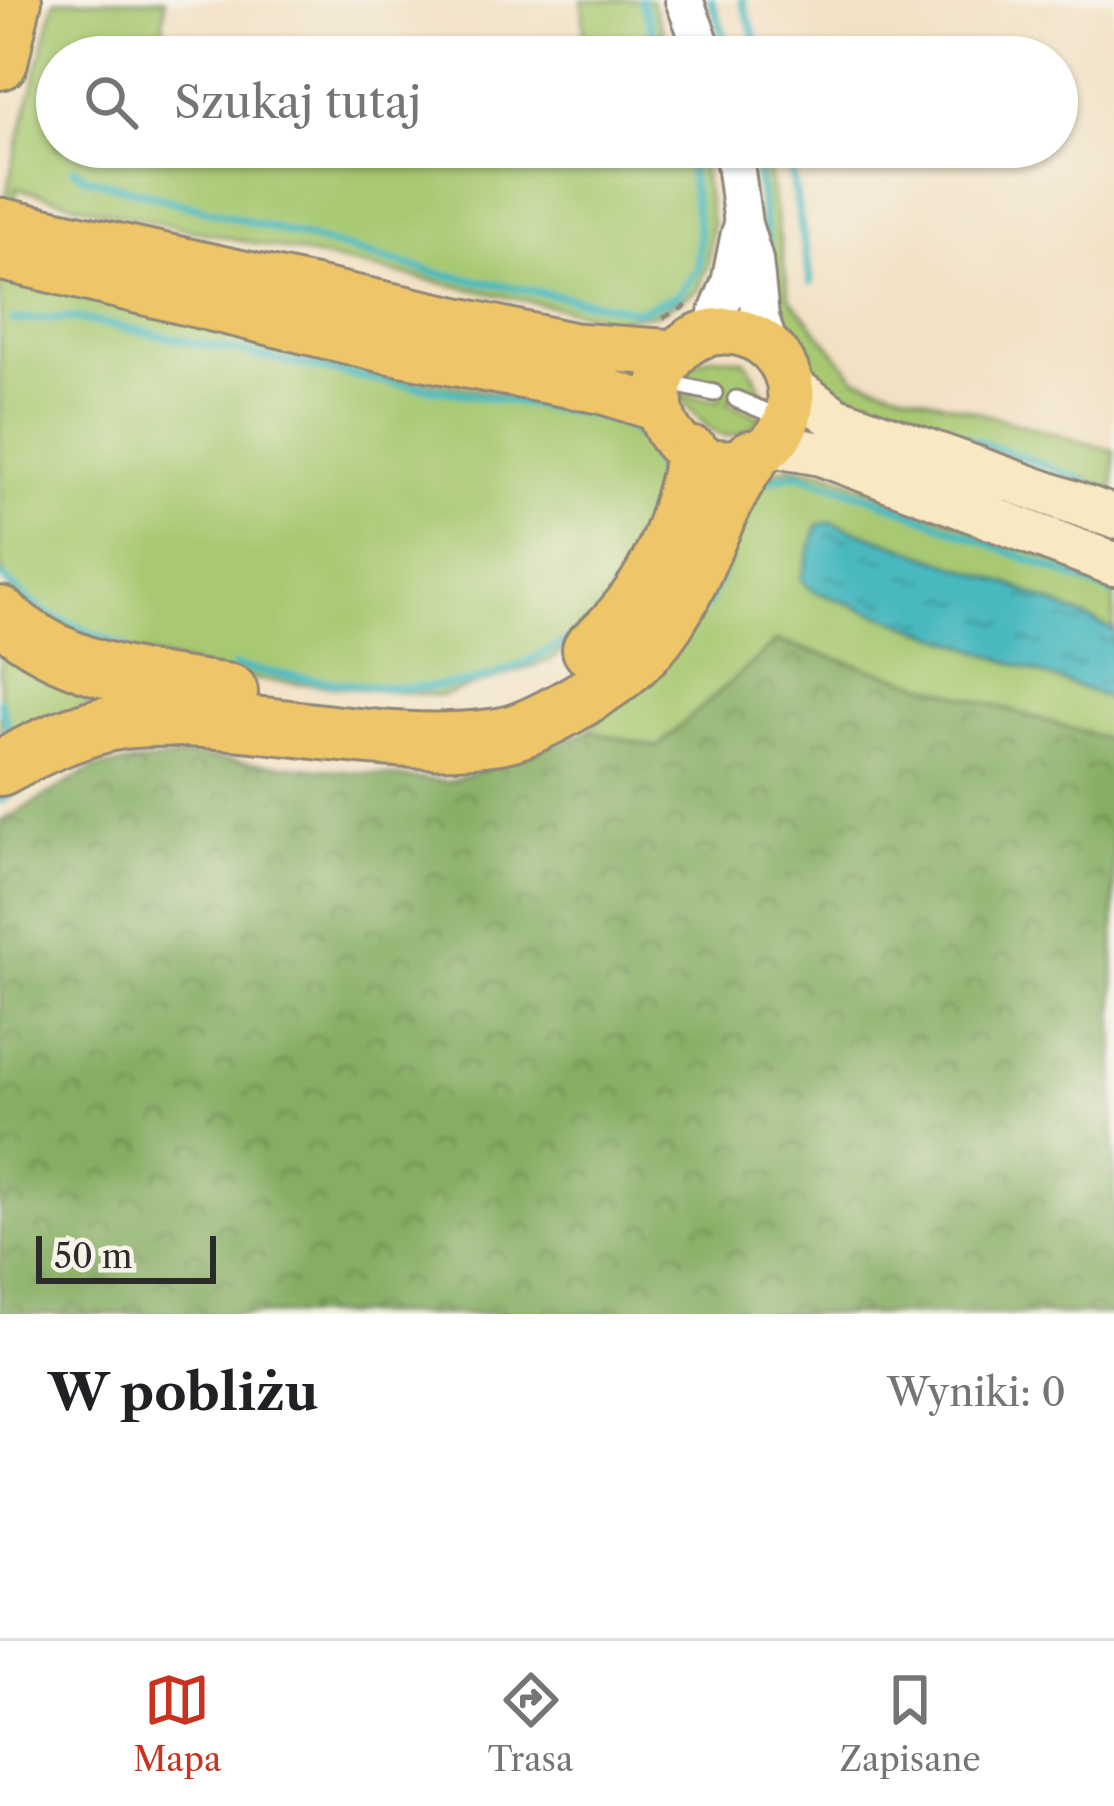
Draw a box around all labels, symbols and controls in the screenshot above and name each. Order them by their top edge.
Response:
search box [36,36,1078,168]
icon: search [78,69,144,135]
text: Szukaj tutaj [174,74,421,130]
scale bar [36,1230,216,1283]
text: 50 m [54,1236,132,1277]
text: W pobliżu [48,1361,319,1423]
text: Wyniki: 0 [887,1368,1066,1416]
tab: Mapa [133,1667,221,1780]
tab: Trasa [488,1667,573,1780]
tab: Zapisane [840,1667,981,1780]

